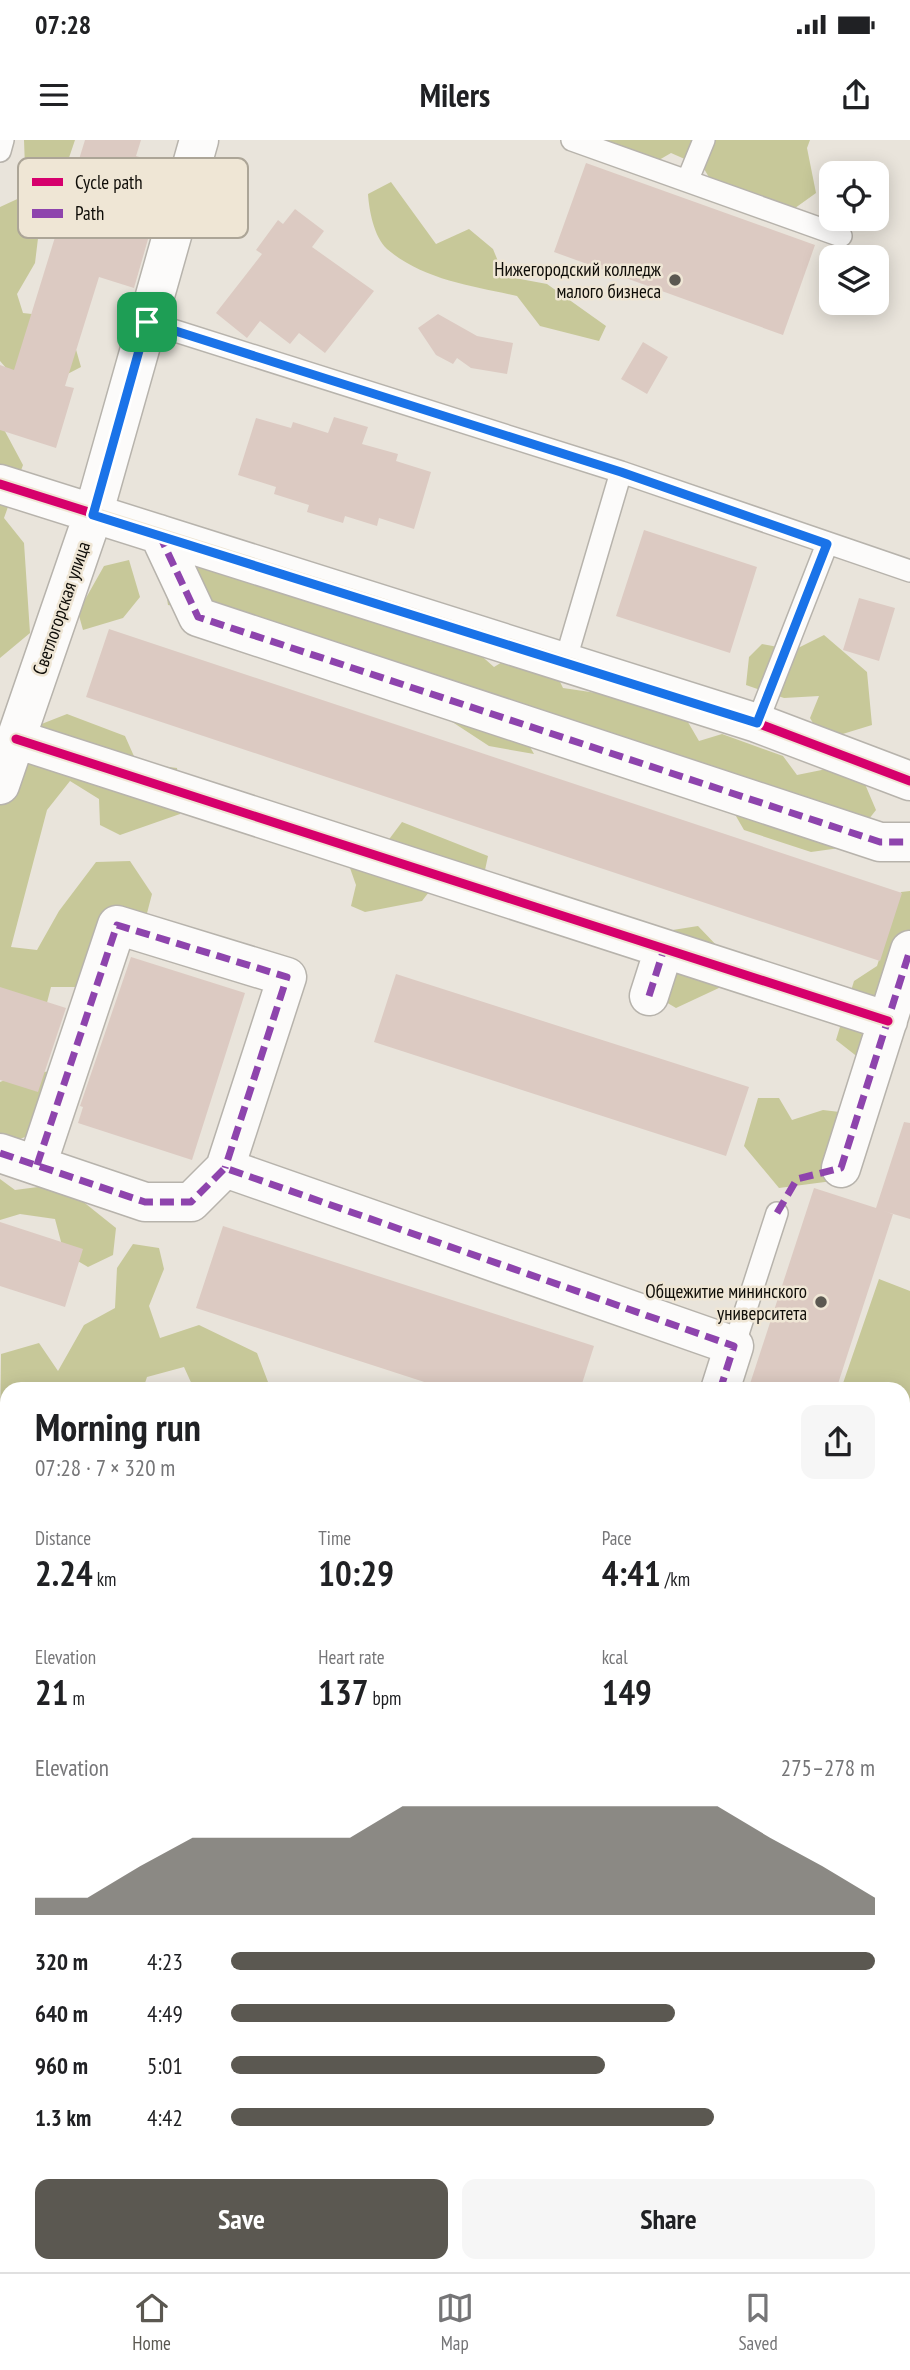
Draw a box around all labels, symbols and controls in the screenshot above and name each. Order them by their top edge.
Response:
text: 07:28 [35,8,91,41]
text: Milers [420,74,490,116]
icon: menu [35,76,73,114]
icon: share [837,76,875,114]
legend [18,158,248,238]
map controls [819,161,889,315]
button: locate [819,161,889,231]
text: Cycle path [75,170,143,194]
text: Path [75,201,104,225]
button: layers [819,245,889,315]
place label: Нижегородский колледж малого бизнеса [494,257,662,303]
marker: Нижегородский колледж малого бизнеса [667,272,683,288]
pin [117,292,177,352]
icon: arrive [128,303,166,341]
street label: Светлогорская улица [27,538,95,678]
place label: Общежитие мининского университета [645,1279,807,1325]
marker: Общежитие мининского университета [813,1294,829,1310]
text: Morning run [35,1402,201,1451]
button: share [801,1405,875,1479]
text: 07:28 · 7 × 320 m [35,1453,175,1482]
text: Distance [35,1526,91,1550]
text: Time [318,1526,351,1550]
text: Pace [602,1526,632,1550]
text: 2.24 [35,1550,93,1596]
text: 10:29 [318,1550,394,1596]
text: 4:41 [602,1550,661,1596]
text: km [93,1567,116,1591]
text: /km [661,1567,690,1591]
text: Elevation [35,1645,96,1669]
text: Heart rate [318,1645,385,1669]
text: kcal [602,1645,628,1669]
text: 21 [35,1669,68,1715]
text: 137 [318,1669,369,1715]
text: 149 [602,1669,652,1715]
text: m [68,1686,85,1710]
text: bpm [369,1686,401,1710]
text: Elevation [35,1753,109,1782]
text: 275–278 m [781,1753,875,1782]
text: 320 m [35,1947,88,1976]
text: 4:23 [147,1947,183,1976]
text: 640 m [35,1999,88,2028]
text: 4:49 [147,1999,183,2028]
text: 960 m [35,2051,88,2080]
text: 5:01 [147,2051,183,2080]
text: 1.3 km [35,2103,91,2132]
text: 4:42 [147,2103,183,2132]
button: Save [35,2179,448,2259]
button: Share [462,2179,875,2259]
tab: Home [132,2289,171,2355]
tab: Map [436,2289,474,2355]
tab: Saved [738,2289,778,2355]

